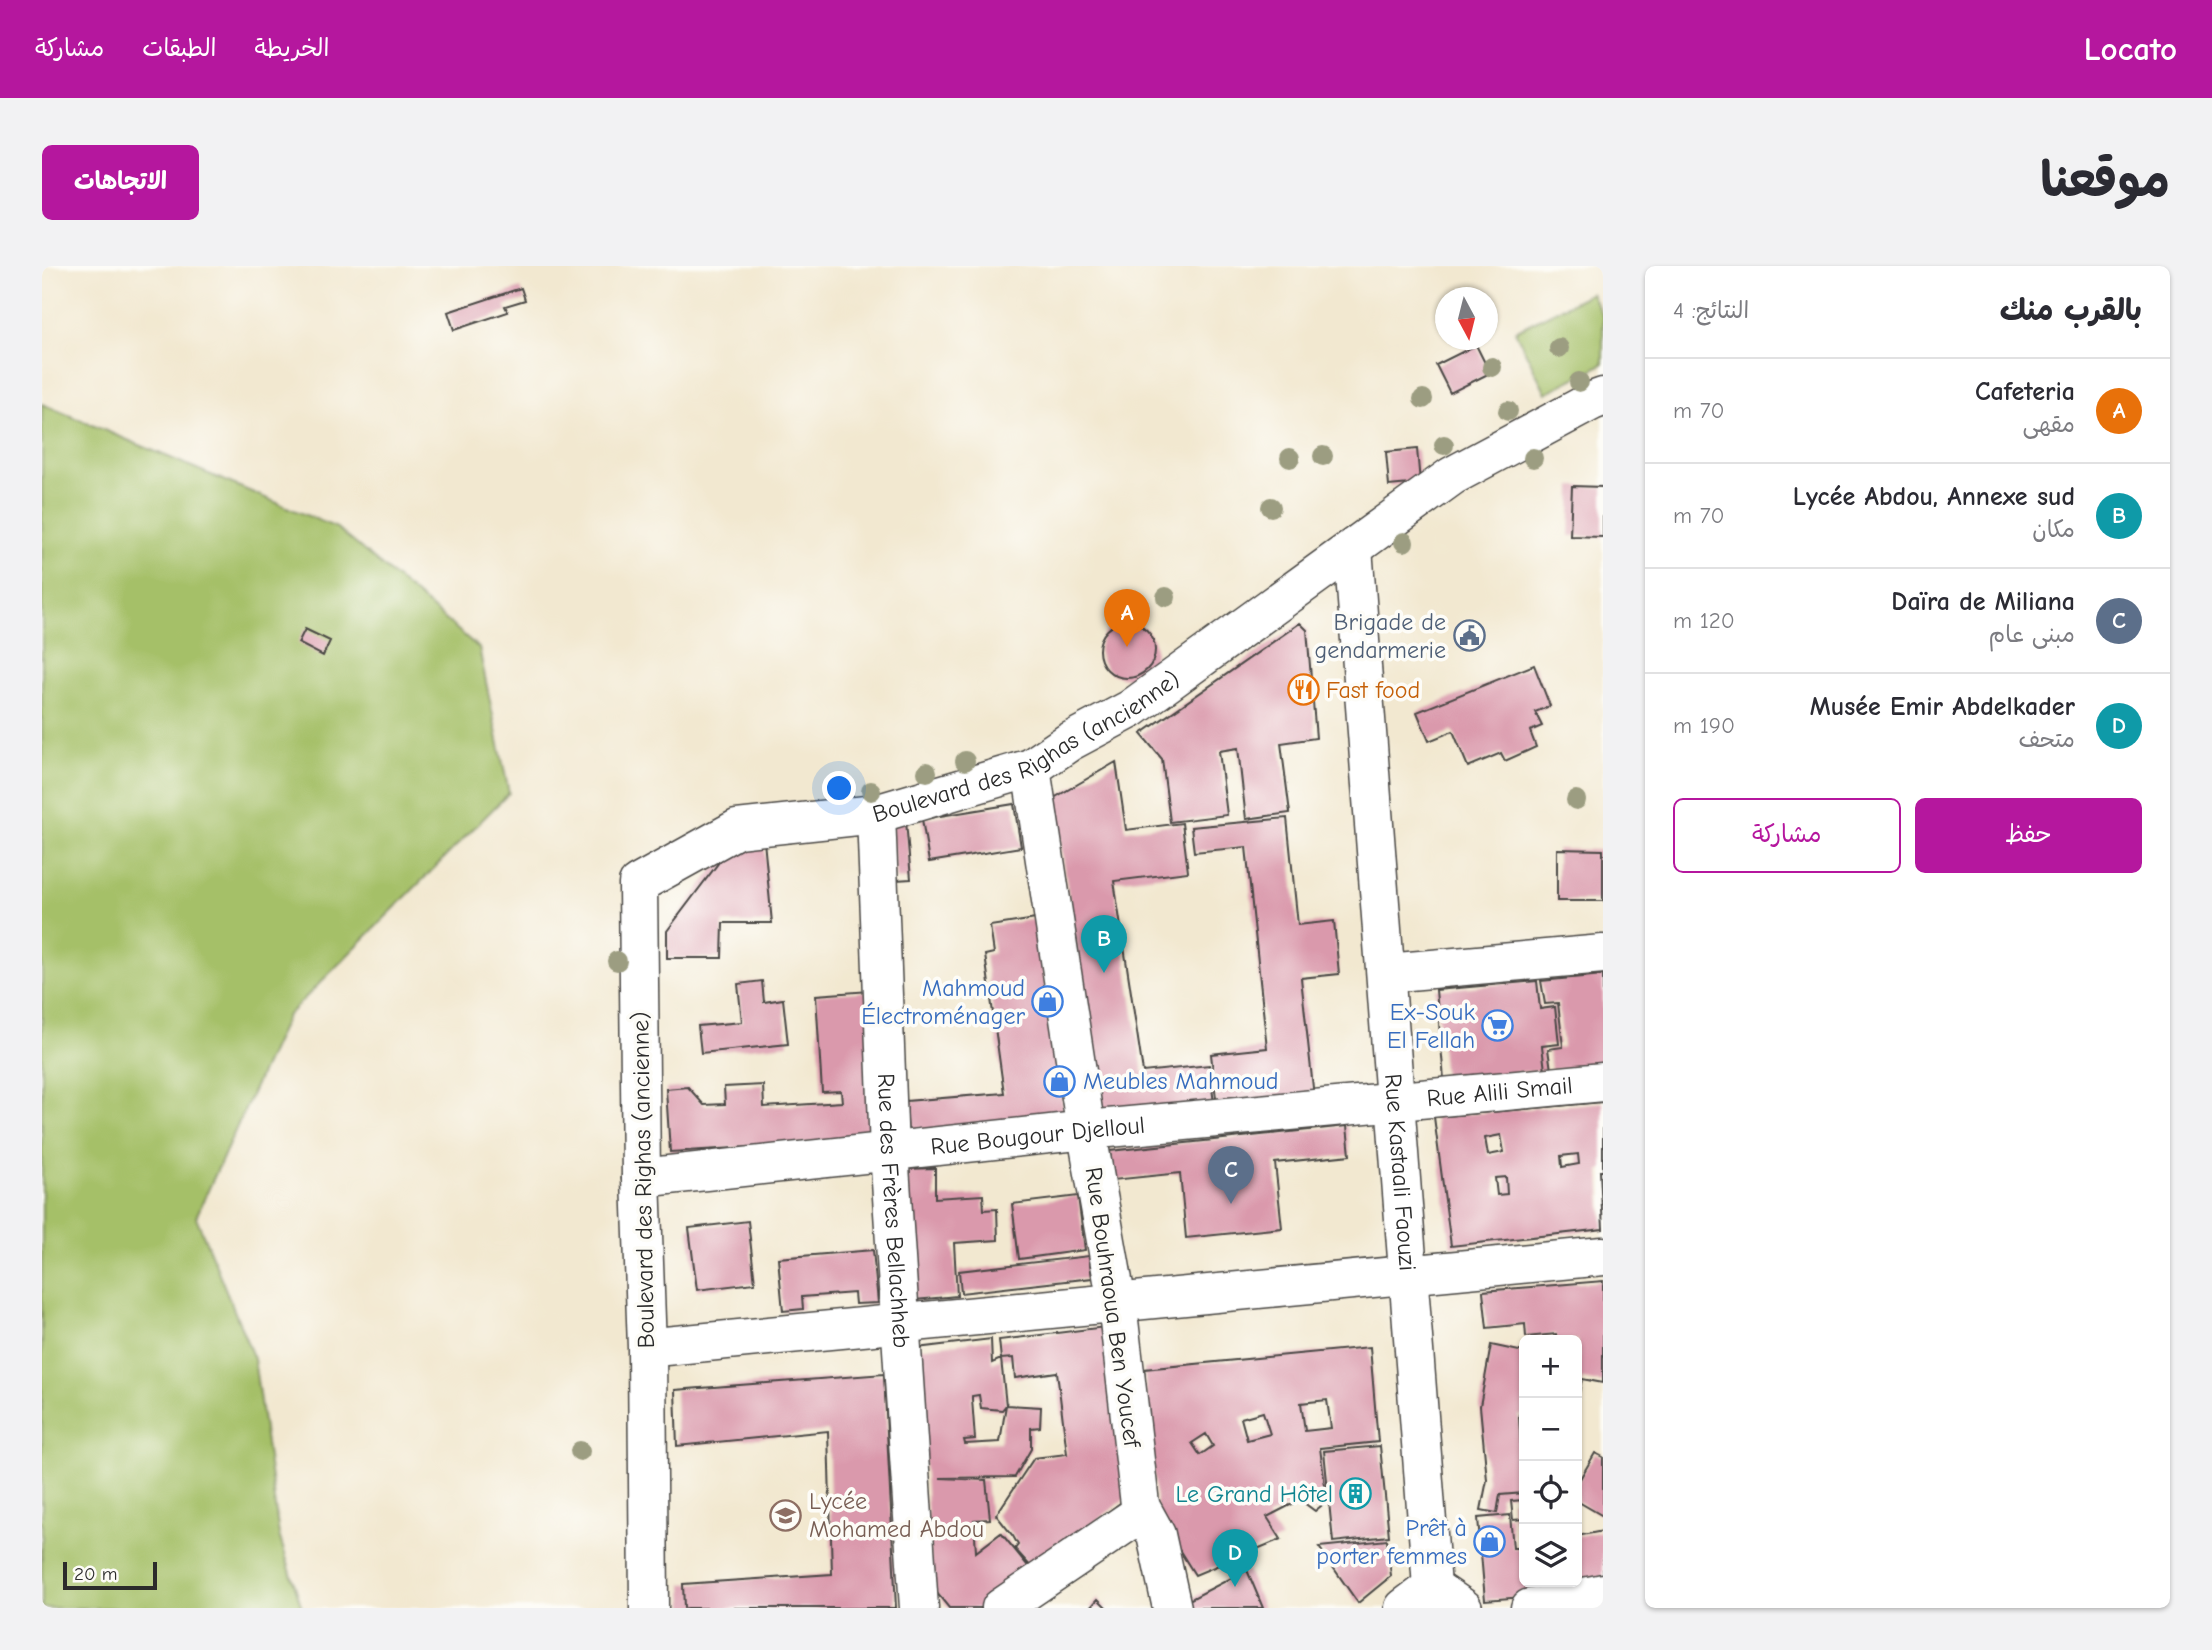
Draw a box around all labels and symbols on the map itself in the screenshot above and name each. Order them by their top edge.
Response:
north arrow [1435,287,1498,350]
pin: A [1104,589,1150,647]
place label: Brigade de gendarmerie [1314,608,1446,664]
public building icon: Brigade de gendarmerie [1452,619,1486,653]
street label: Boulevard des Righas (ancienne) [869,665,1185,828]
restaurant icon: Fast food [1286,673,1320,707]
place label: Fast food [1326,676,1420,704]
your location [822,771,856,805]
pin: B [1081,915,1127,973]
place label: Mahmoud Électroménager [861,974,1025,1030]
shop icon: Mahmoud Électroménager [1031,985,1065,1019]
place label: Ex-Souk El Fellah [1387,998,1475,1054]
supermarket icon: Ex-Souk El Fellah [1481,1009,1515,1043]
street label: Boulevard des Righas (ancienne) [626,1011,660,1349]
shop icon: Meubles Mahmoud [1043,1064,1077,1098]
place label: Meubles Mahmoud [1083,1067,1278,1095]
street label: Rue Alili Smail [1426,1071,1574,1112]
street label: Rue Kastaali Faouzi [1379,1072,1422,1272]
street label: Rue des Frères Bellachheb [872,1073,916,1349]
street label: Rue Bougour Djelloul [929,1111,1146,1161]
pin: C [1208,1146,1254,1204]
street label: Rue Bouhraoua Ben Youcef [1079,1165,1147,1450]
building icon: Le Grand Hôtel [1339,1477,1373,1511]
place label: Le Grand Hôtel [1175,1480,1333,1508]
place label: Lycée Mohamed Abdou [809,1487,984,1543]
school or university icon: Lycée Mohamed Abdou [769,1498,803,1532]
place label: Prêt à porter femmes [1316,1514,1467,1570]
shop icon: Prêt à porter femmes [1473,1525,1507,1559]
pin: D [1212,1529,1258,1587]
scale bar [63,1559,158,1591]

